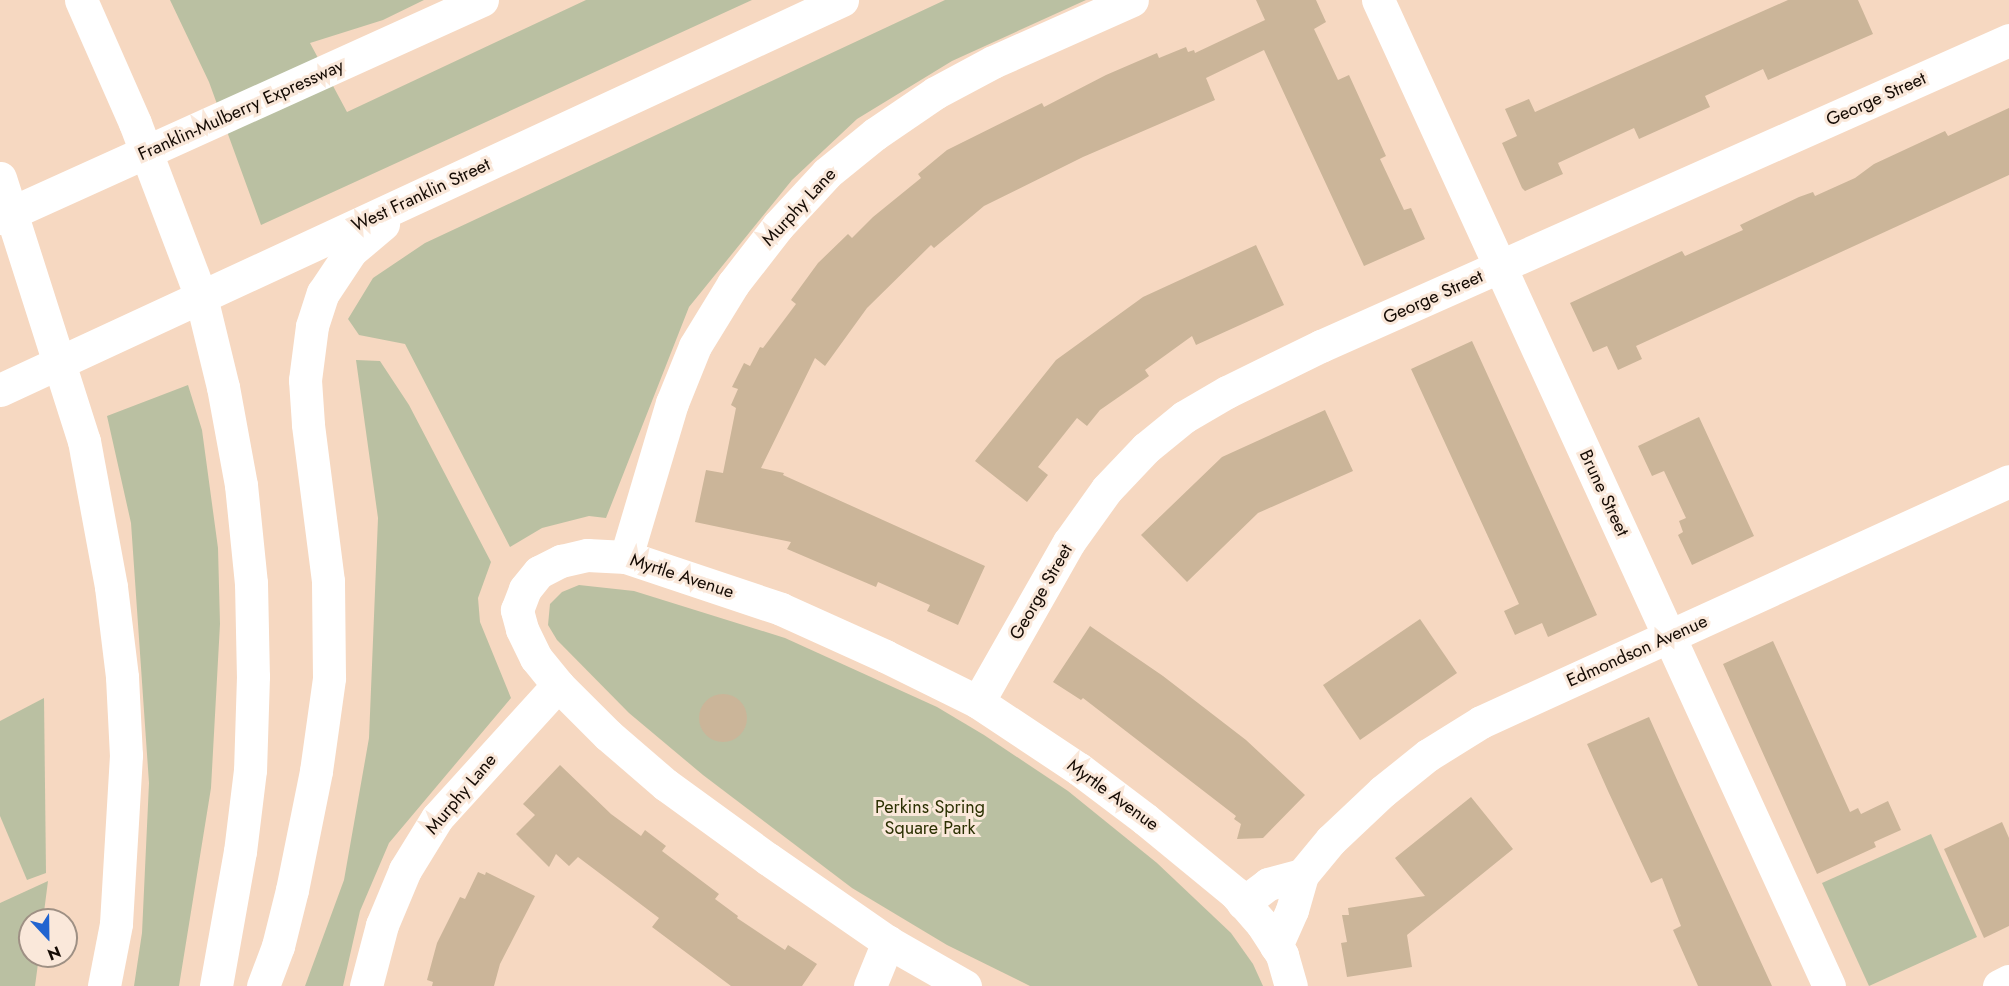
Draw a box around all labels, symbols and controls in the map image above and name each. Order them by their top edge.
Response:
street label: Franklin-Mulberry Expressway [135,55,347,165]
street label: George Street [1823,67,1929,131]
street label: West Franklin Street [348,153,494,237]
street label: Murphy Lane [757,164,841,250]
street label: George Street [1380,265,1486,329]
street label: Brune Street [1575,446,1633,540]
street label: George Street [1005,540,1077,644]
street label: Myrtle Avenue [627,549,737,603]
street label: Edmondson Avenue [1563,610,1711,692]
street label: Murphy Lane [421,749,501,839]
street label: Myrtle Avenue [1063,755,1163,835]
park label: Perkins Spring Square Park [875,797,985,840]
north arrow [18,908,78,968]
text: N [44,940,64,966]

